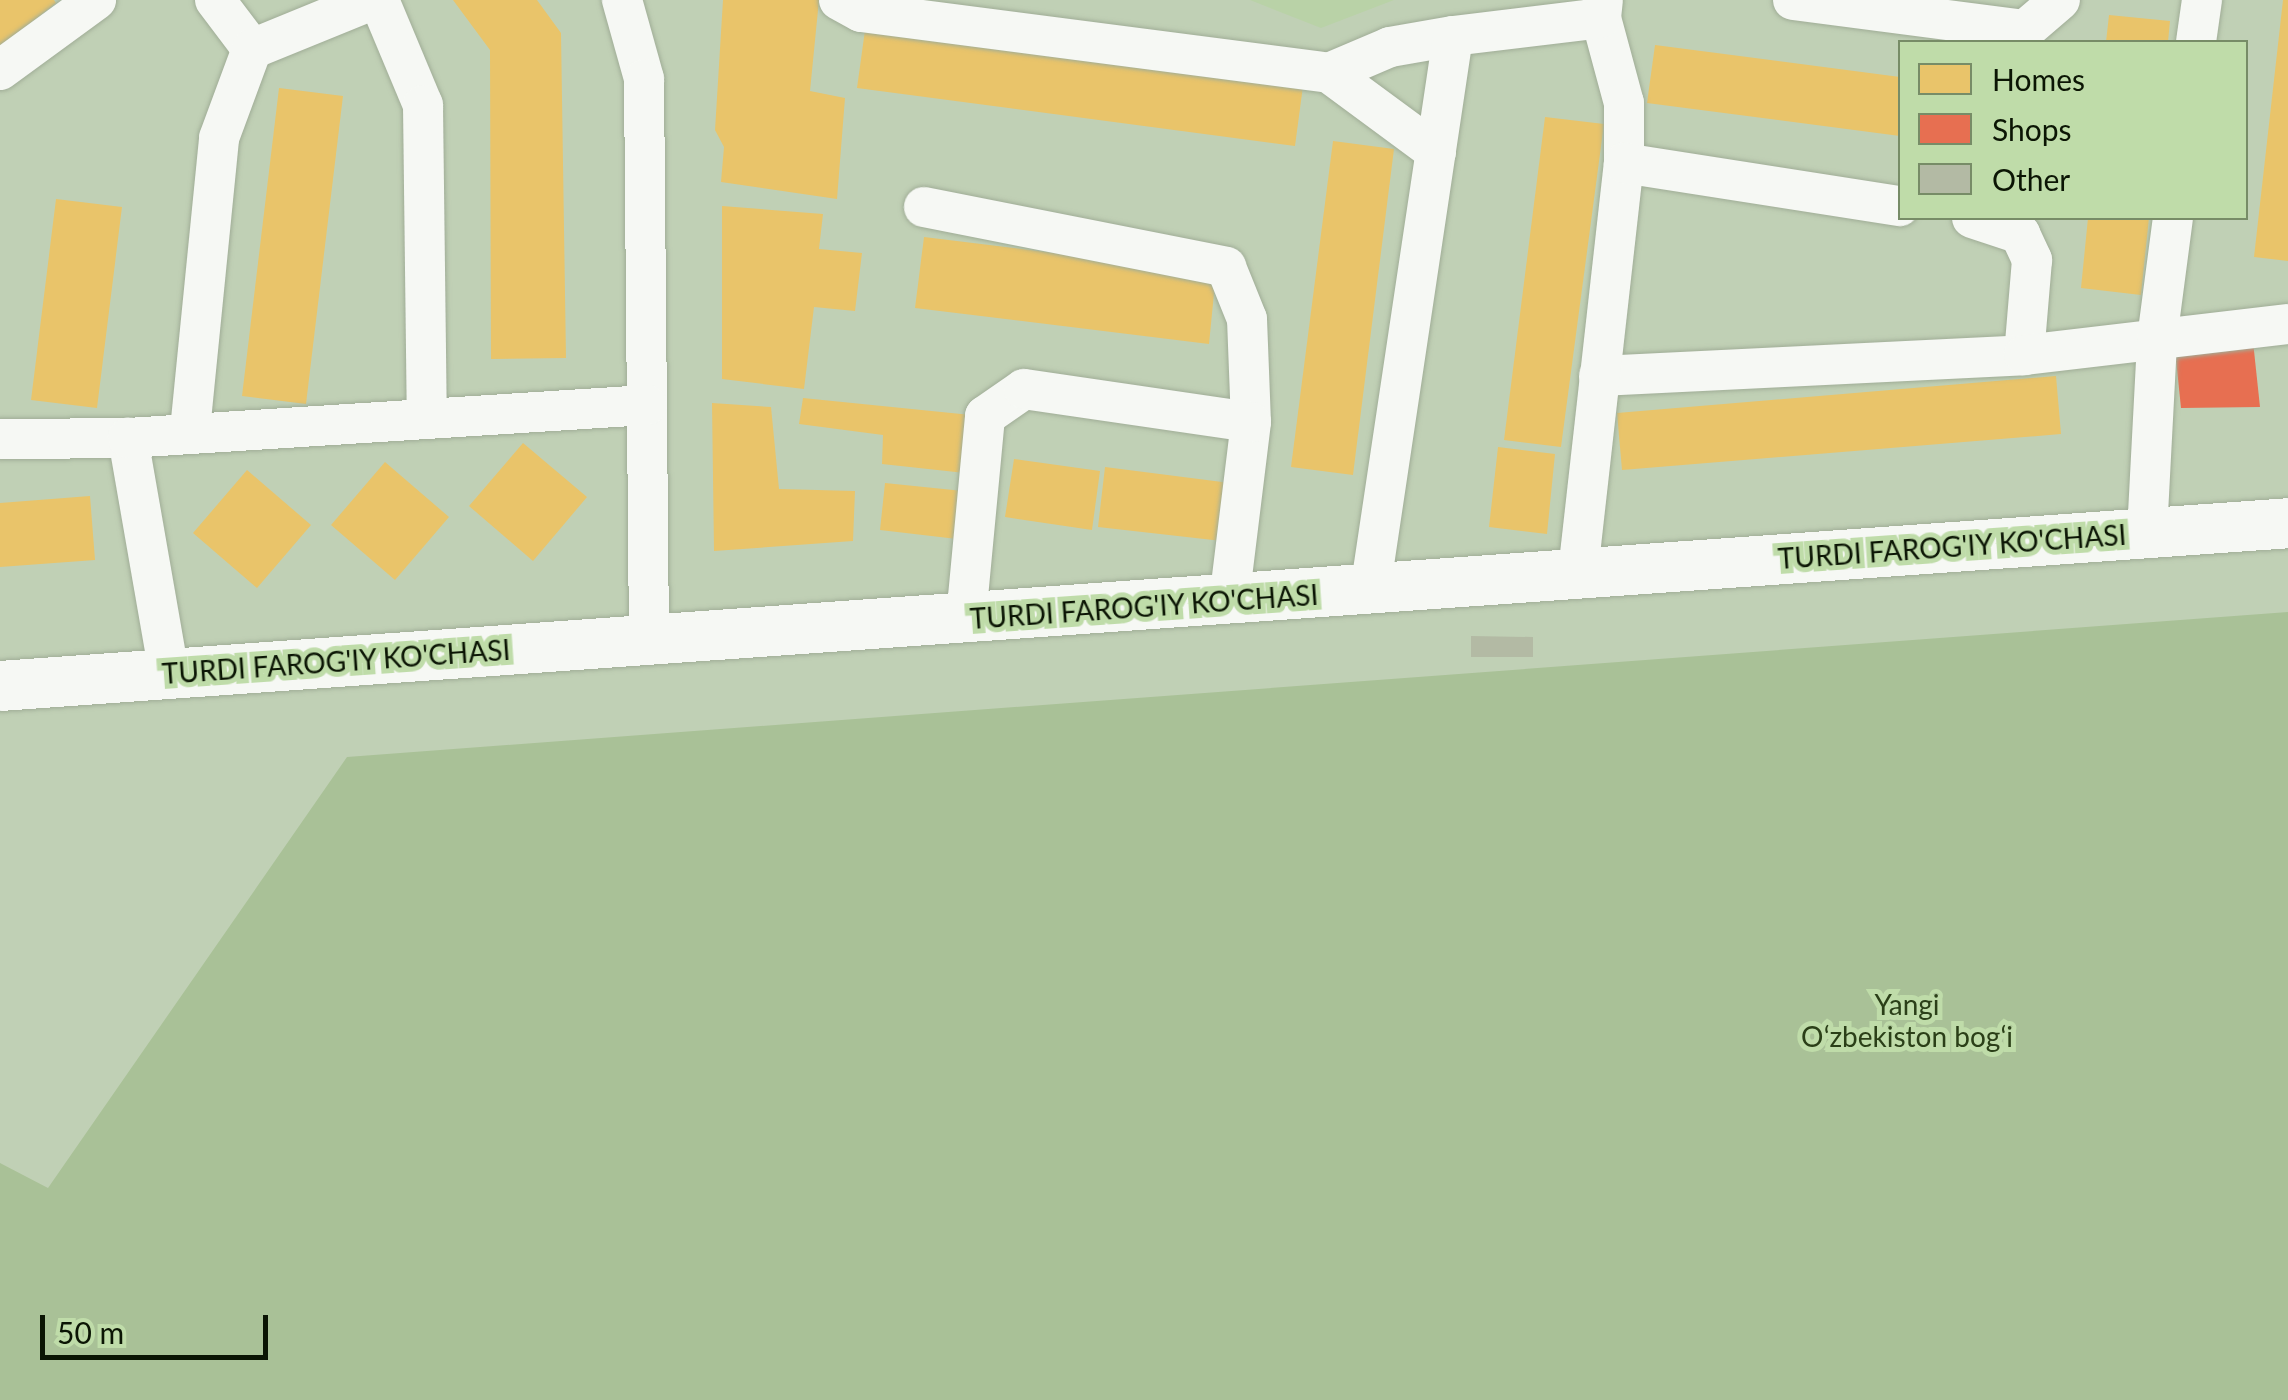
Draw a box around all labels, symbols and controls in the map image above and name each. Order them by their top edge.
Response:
legend [1898,40,2248,220]
text: Homes [1992,61,2085,97]
text: Shops [1992,111,2072,147]
text: Other [1992,161,2070,197]
street label: TURDI FAROG'IY KO'CHASI [1776,517,2128,575]
street label: TURDI FAROG'IY KO'CHASI [968,577,1320,635]
street label: TURDI FAROG'IY KO'CHASI [160,632,512,690]
park label: Yangi Oʻzbekiston bogʻi [1801,987,2013,1053]
scale bar [45,1295,272,1357]
text: 50 m [57,1314,124,1350]

